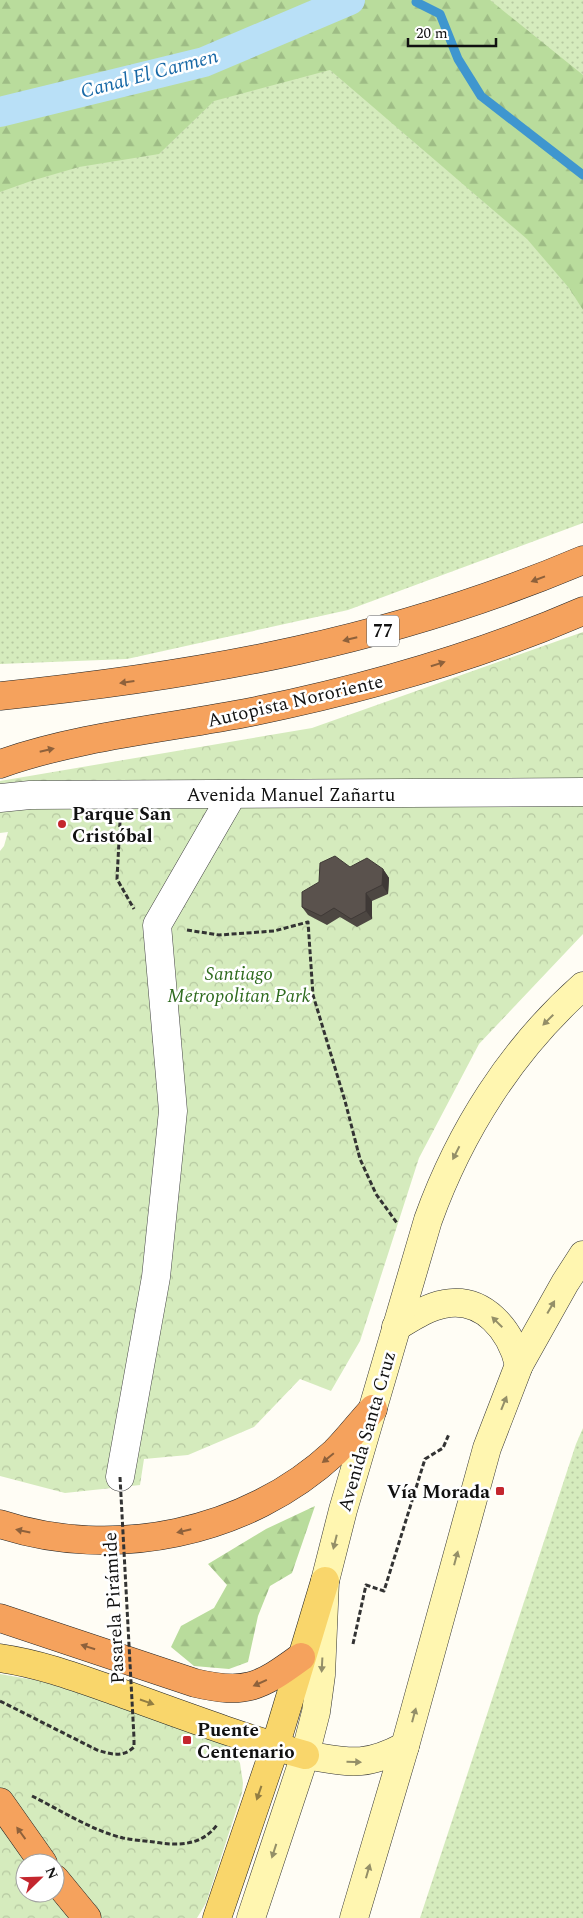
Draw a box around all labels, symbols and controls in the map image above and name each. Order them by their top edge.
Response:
scale bar [408,15,496,47]
text: 20 m [416,22,448,45]
water label: Canal El Carmen [77,41,222,107]
one-way arrow [531,575,545,583]
road number: 77 [367,616,399,646]
one-way arrow [342,635,358,643]
one-way arrow [430,659,445,667]
street label: Autopista Nororiente [204,667,386,736]
one-way arrow [118,678,134,686]
one-way arrow [39,746,54,754]
street label: Avenida Manuel Zañartu [187,781,396,810]
place label: Parque San Cristóbal [72,800,172,851]
marker: Parque San Cristóbal [56,818,68,830]
park label: Santiago Metropolitan Park [167,960,311,1011]
one-way arrow [542,1014,554,1026]
one-way arrow [452,1146,460,1160]
one-way arrow [547,1300,556,1314]
one-way arrow [491,1317,503,1329]
street label: Avenida Santa Cruz [331,1348,404,1515]
one-way arrow [500,1396,508,1410]
one-way arrow [321,1452,334,1463]
place label: Vía Morada [387,1478,490,1507]
marker: Vía Morada [494,1485,506,1497]
one-way arrow [15,1526,31,1534]
one-way arrow [177,1527,192,1535]
street label: Pasarela Pirámide [96,1531,133,1685]
one-way arrow [331,1534,339,1549]
one-way arrow [453,1551,461,1566]
one-way arrow [80,1643,95,1651]
one-way arrow [317,1657,325,1673]
one-way arrow [253,1680,267,1688]
one-way arrow [140,1698,155,1706]
one-way arrow [410,1708,418,1723]
place label: Puente Centenario [197,1716,295,1767]
marker: Puente Centenario [181,1734,193,1746]
one-way arrow [346,1758,362,1766]
one-way arrow [255,1786,263,1801]
one-way arrow [16,1826,26,1840]
one-way arrow [269,1844,277,1859]
north arrow [15,1853,65,1903]
text: N [40,1864,63,1882]
one-way arrow [365,1864,373,1879]

